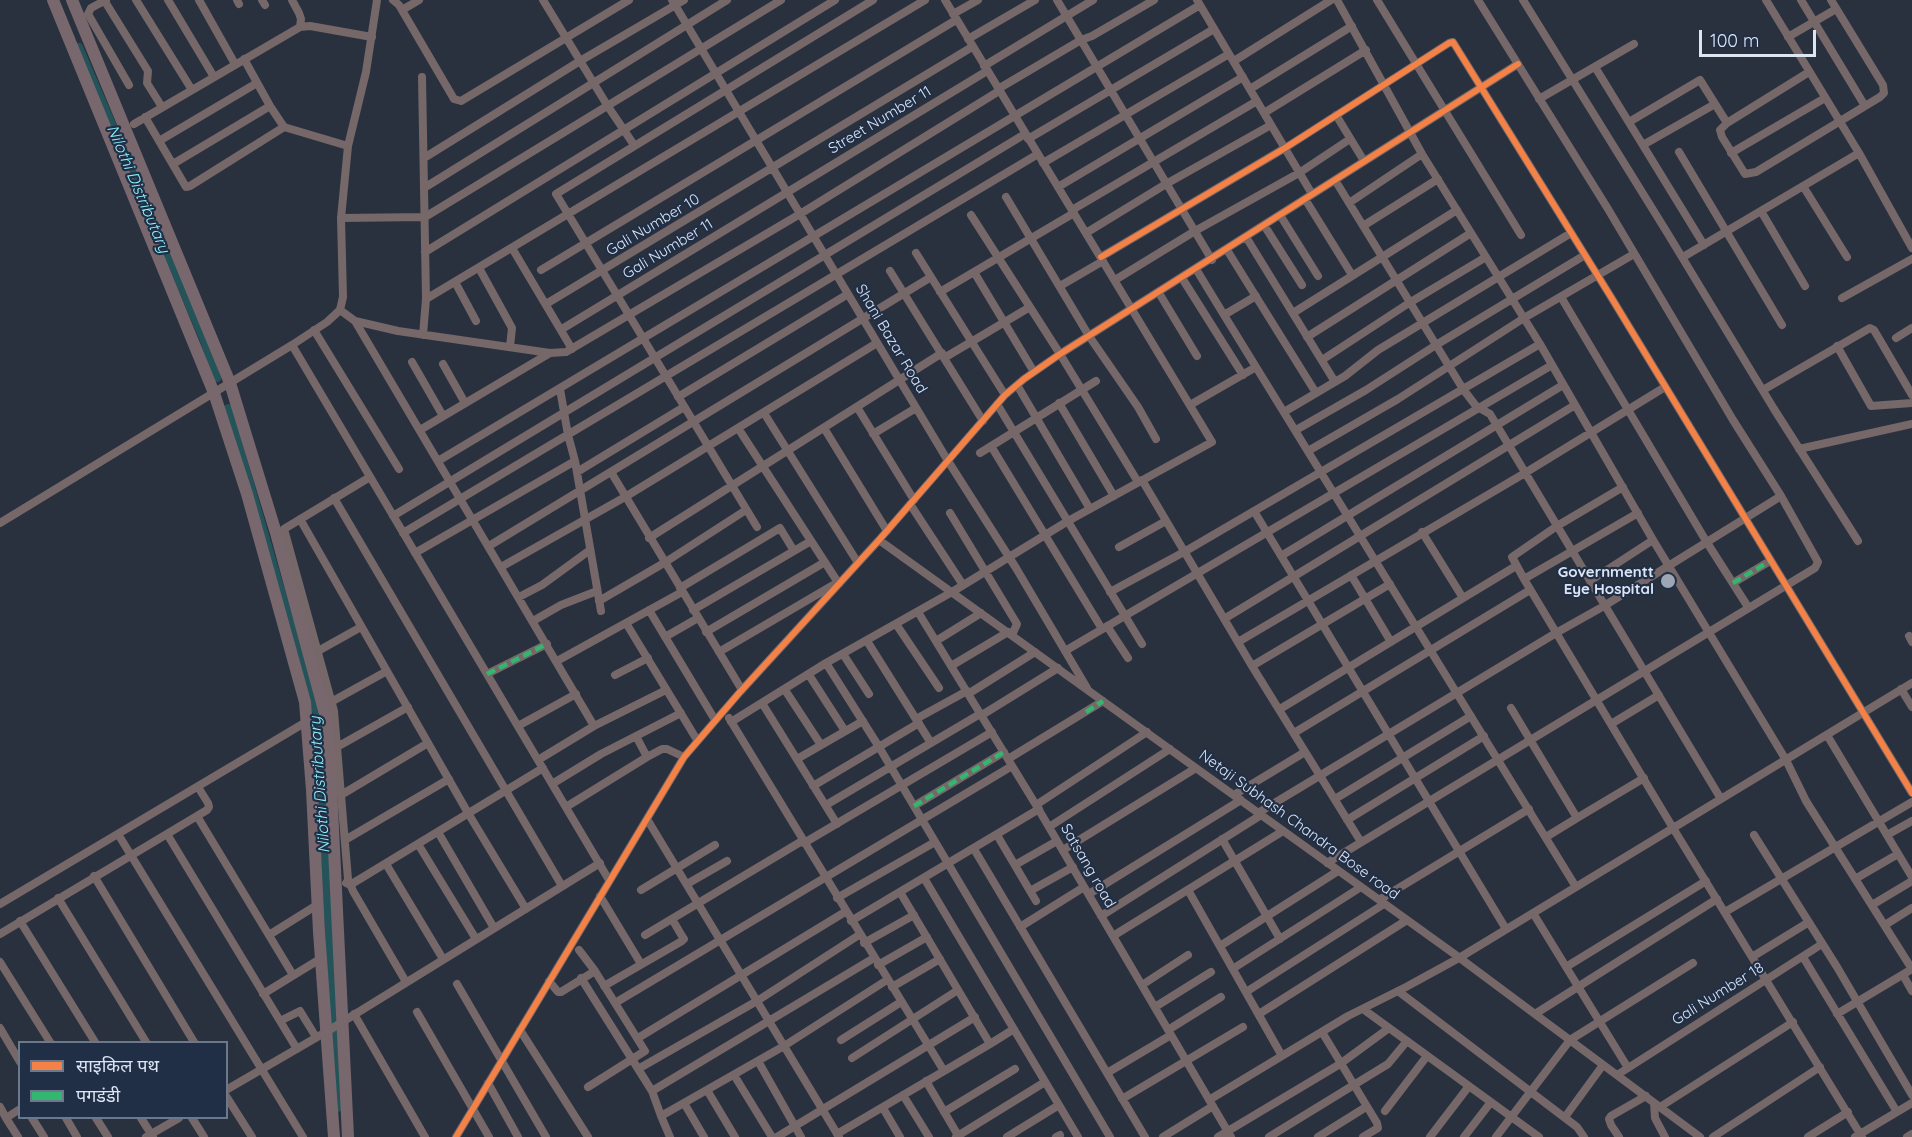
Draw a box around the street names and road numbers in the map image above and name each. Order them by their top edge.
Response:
street label: Street Number 11 [825,82,935,158]
street label: Gali Number 10 [603,190,703,260]
street label: Gali Number 11 [620,215,716,283]
street label: Shani Bazar Road [851,281,931,397]
street label: Netaji Subhash Chandra Bose road [1195,746,1403,904]
street label: Satsang road [1057,821,1119,911]
street label: Gali Number 18 [1669,959,1767,1029]

